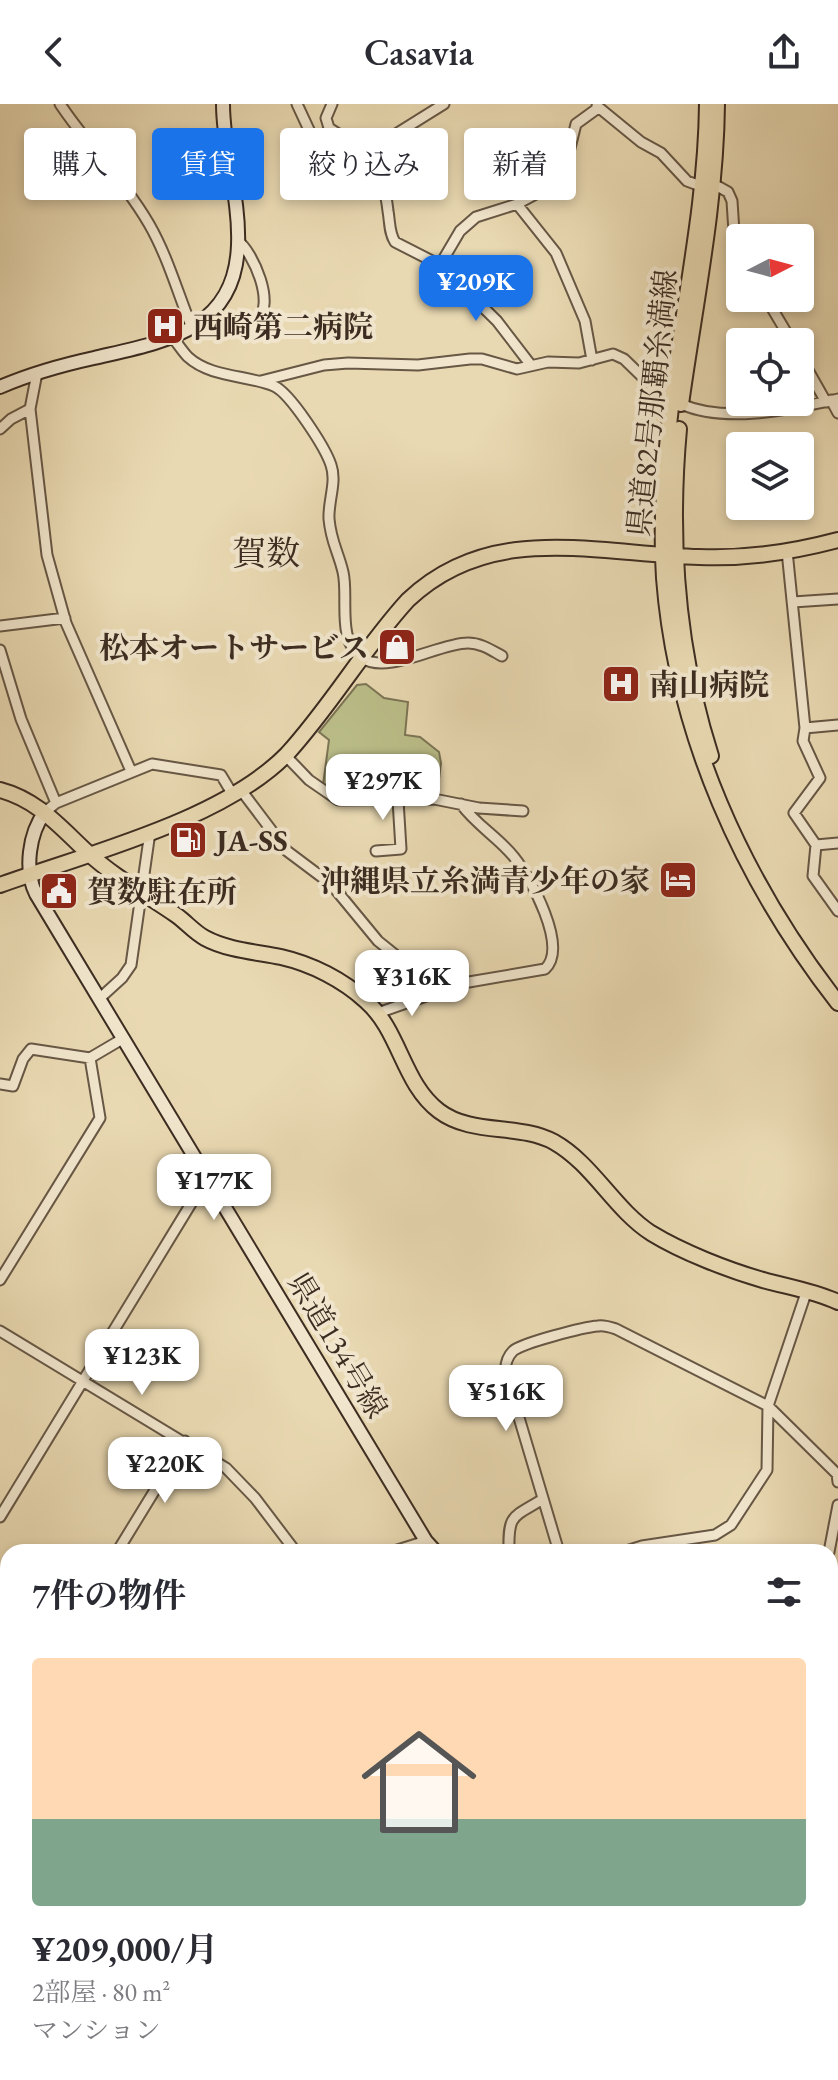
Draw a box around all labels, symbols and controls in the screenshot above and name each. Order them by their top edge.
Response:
text: Casavia [364,29,474,76]
icon: back [32,30,76,74]
icon: share [762,30,806,74]
chip: 購入 [24,128,136,200]
chip: 賃貸 [152,128,264,200]
chip: 絞り込み [280,128,448,200]
chip: 新着 [464,128,576,200]
north arrow [726,224,814,312]
map controls [726,224,814,520]
pin: ¥209K [420,255,532,323]
text: ¥209K [437,264,515,298]
street label: 県道82号那覇糸満線 [619,267,685,539]
hospital icon: 西崎第二病院 [144,305,186,347]
place label: 西崎第二病院 [193,307,373,346]
button: locate [726,328,814,416]
button: layers [726,432,814,520]
district label: 賀数 [232,531,300,575]
shop icon: 松本オートサービス [376,626,418,668]
place label: 松本オートサービス [99,628,369,667]
hospital icon: 南山病院 [600,663,642,705]
place label: 南山病院 [649,665,769,704]
pin: ¥297K [327,754,439,822]
text: ¥297K [344,763,422,797]
fuel station icon: JA-SS [167,819,209,861]
place label: JA-SS [213,821,288,860]
hotel icon: 沖縄県立糸満青少年の家 [657,859,699,901]
place label: 沖縄県立糸満青少年の家 [320,861,650,900]
public building icon: 賀数駐在所 [38,870,80,912]
place label: 賀数駐在所 [87,872,237,911]
pin: ¥316K [356,950,468,1018]
text: ¥316K [373,959,451,993]
pin: ¥177K [158,1154,270,1222]
text: ¥177K [175,1163,253,1197]
street label: 県道134号線 [279,1265,397,1425]
pin: ¥123K [86,1329,198,1397]
text: ¥123K [103,1338,181,1372]
pin: ¥516K [450,1365,562,1433]
text: ¥516K [467,1374,545,1408]
pin: ¥220K [109,1437,221,1505]
text: ¥220K [126,1446,204,1480]
icon: filters [762,1570,806,1614]
text: 7件の物件 [32,1573,186,1617]
icon: home [347,1710,491,1854]
text: ¥209,000/月 [32,1927,218,1971]
text: 2部屋 · 80 m² [32,1975,170,2009]
text: マンション [32,2013,161,2047]

